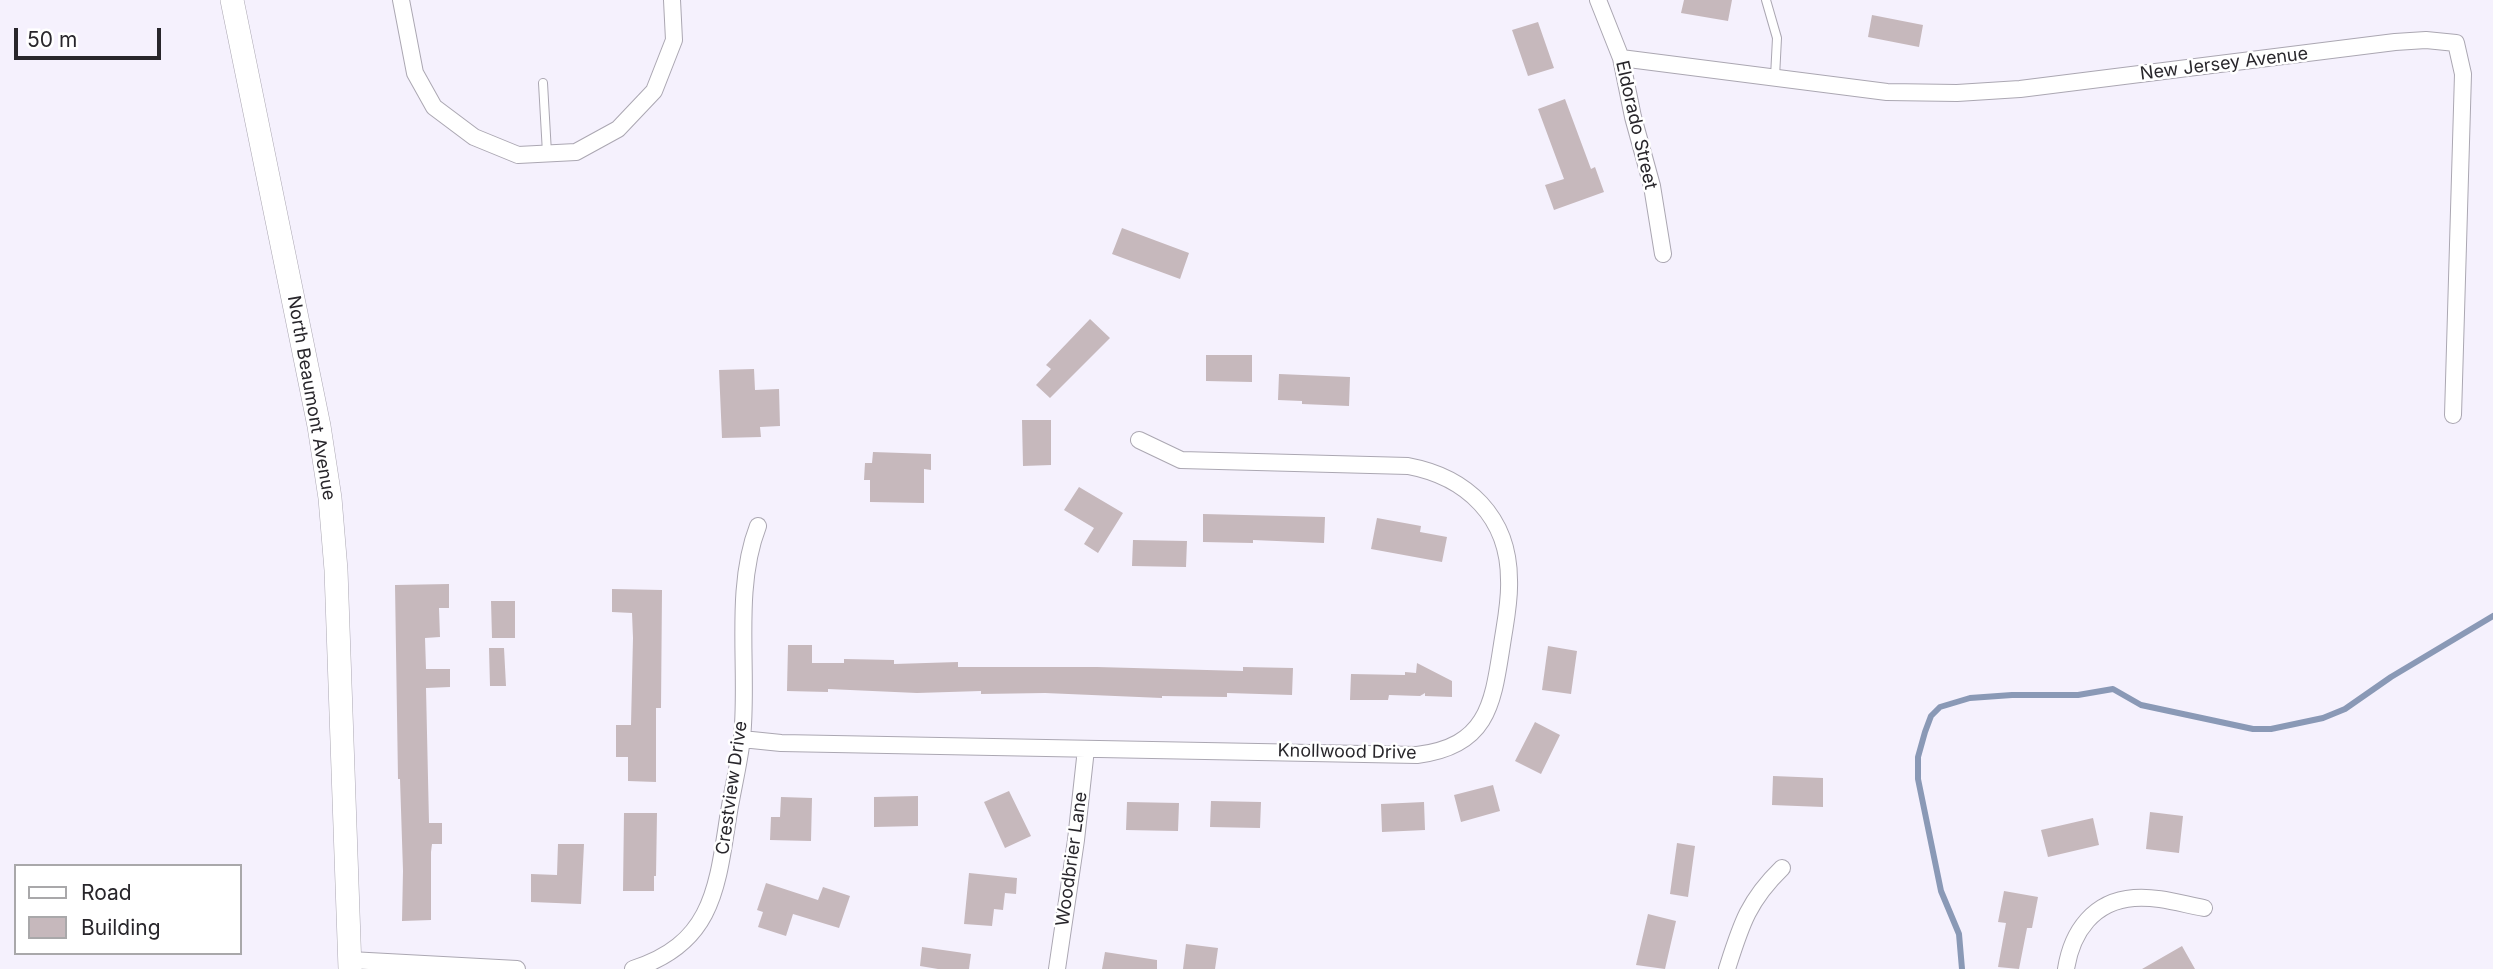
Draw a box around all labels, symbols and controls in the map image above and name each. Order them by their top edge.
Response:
scale bar [18,14,164,58]
text: 50 m [27,27,77,52]
street label: New Jersey Avenue [2139,43,2309,85]
street label: Eldorado Street [1611,58,1661,192]
street label: North Beaumont Avenue [282,294,340,502]
street label: Crestview Drive [712,720,752,856]
street label: Knollwood Drive [1277,740,1417,764]
street label: Woodbrier Lane [1052,790,1092,928]
legend [14,864,242,955]
text: Road [81,880,132,905]
text: Building [81,915,161,940]

